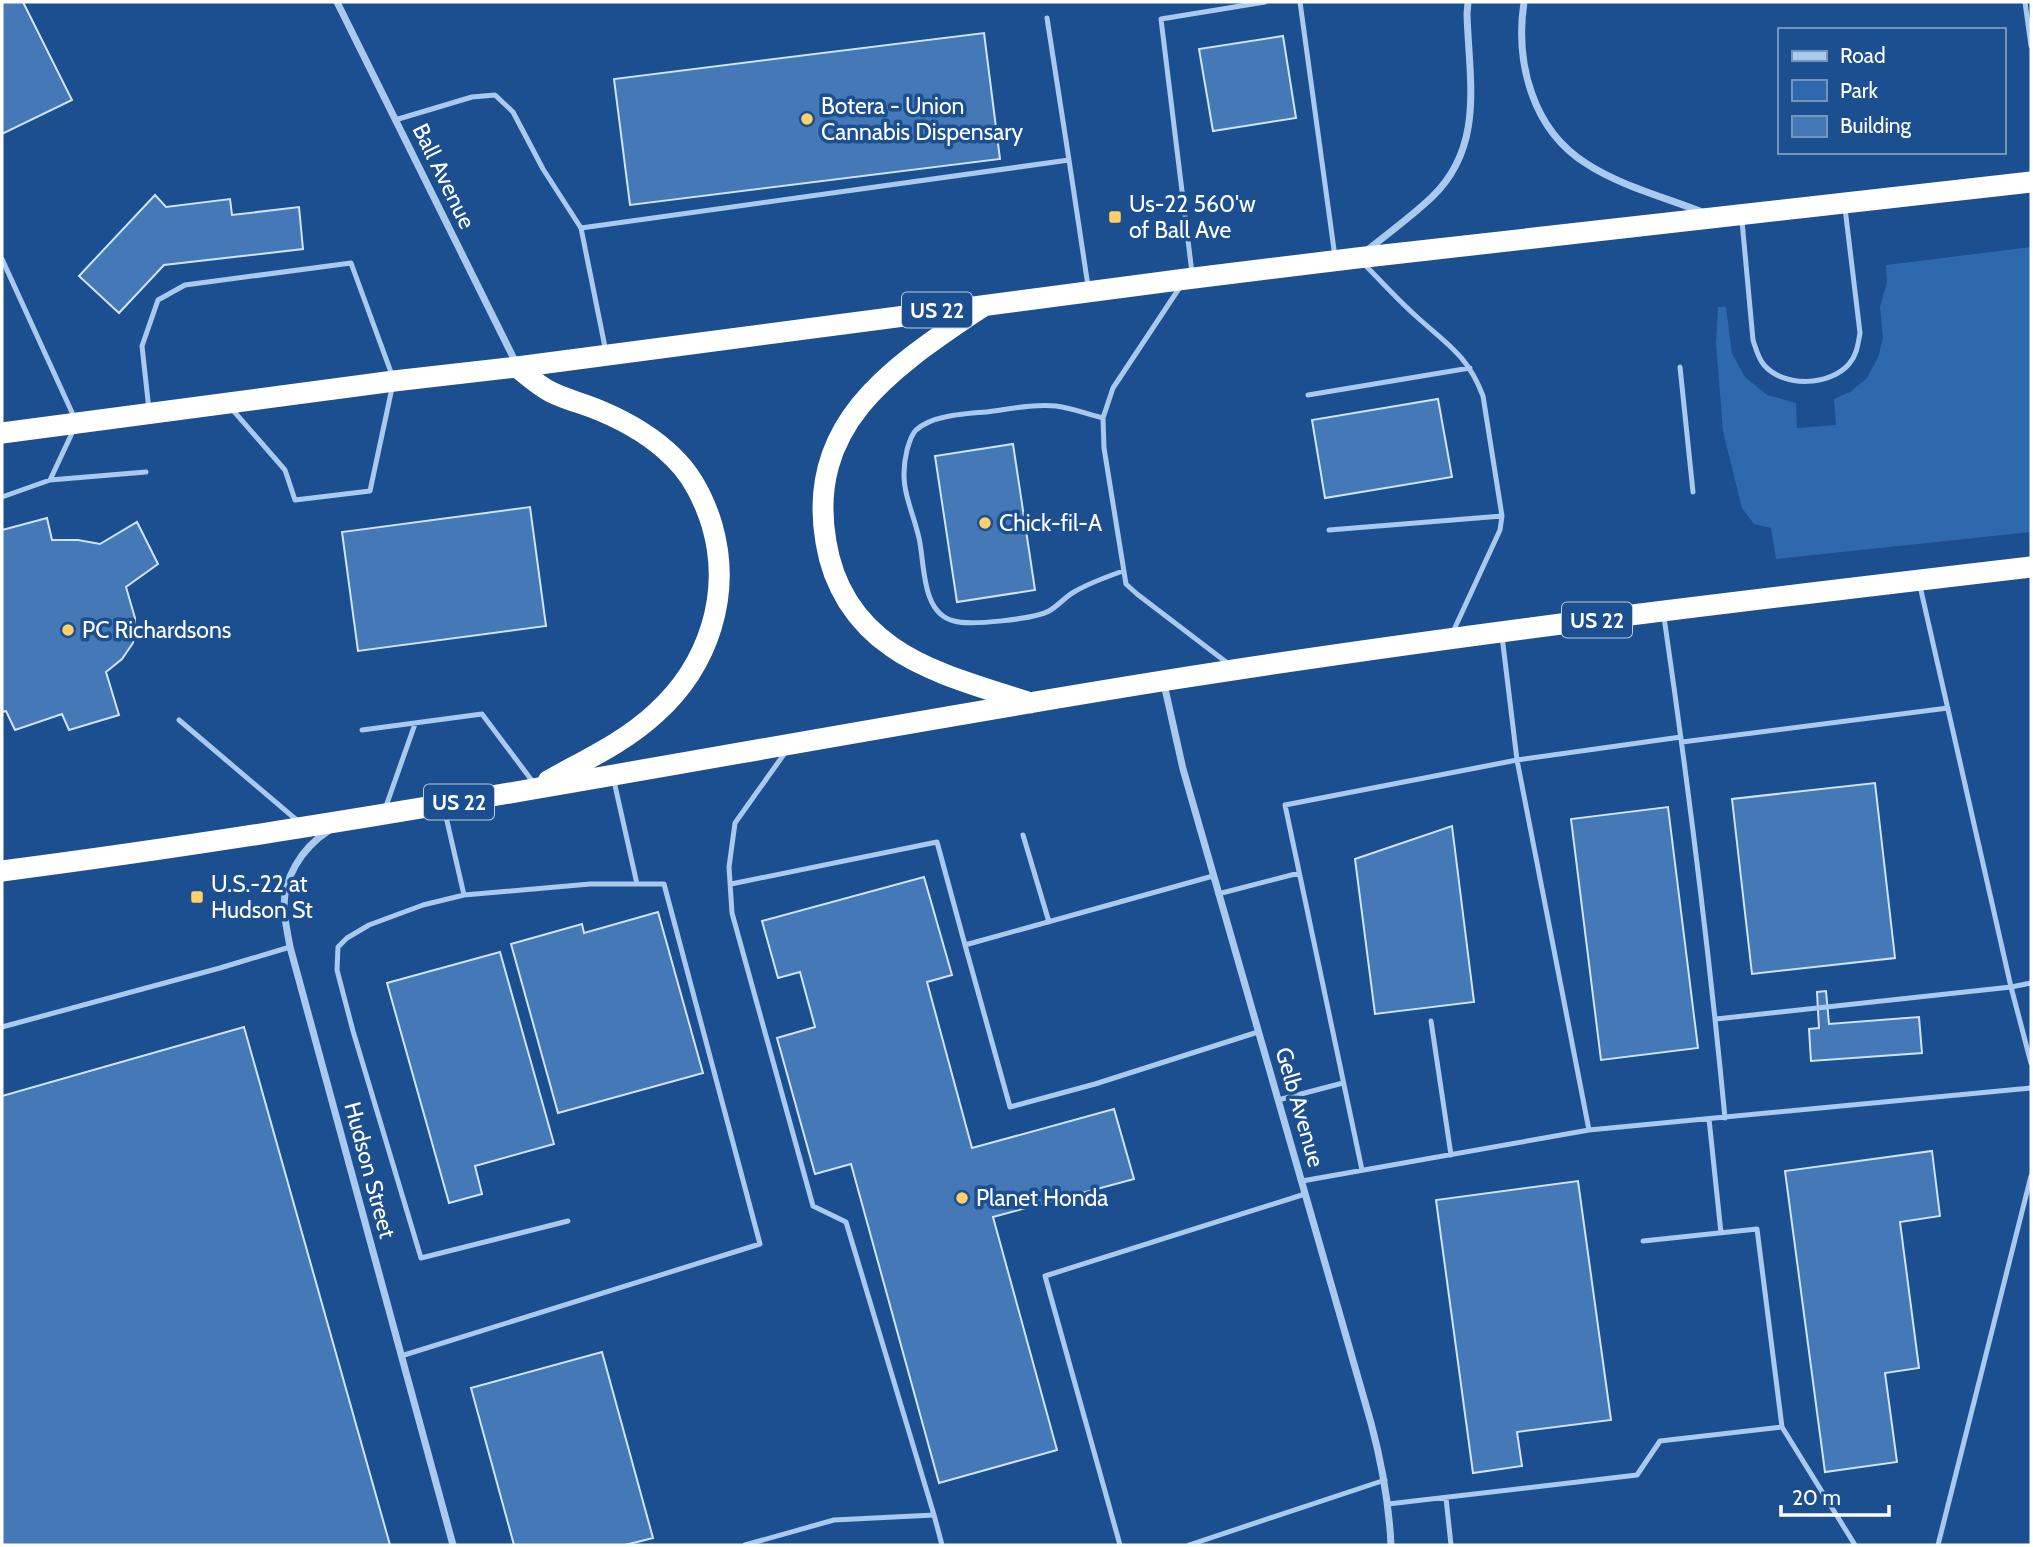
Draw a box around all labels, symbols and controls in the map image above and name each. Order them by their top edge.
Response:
legend [1778,28,2005,154]
text: Road [1840,43,1886,68]
text: Park [1840,78,1878,103]
place label: Botera - Union Cannabis Dispensary [821,92,1024,146]
marker: Botera - Union Cannabis Dispensary [799,111,815,127]
text: Building [1840,113,1912,138]
street label: Ball Avenue [406,119,482,233]
place label: Us-22 560'w of Ball Ave [1129,190,1256,244]
marker: Us-22 560'w of Ball Ave [1107,209,1123,225]
road number: US 22 [902,292,972,328]
place label: Chick-fil-A [999,509,1102,537]
marker: Chick-fil-A [977,515,993,531]
road number: US 22 [1562,602,1632,638]
place label: PC Richardsons [82,616,231,644]
marker: PC Richardsons [60,622,76,638]
road number: US 22 [424,784,494,820]
place label: U.S.-22 at Hudson St [211,870,313,924]
marker: U.S.-22 at Hudson St [189,889,205,905]
street label: Gelb Avenue [1270,1044,1331,1170]
street label: Hudson Street [338,1099,402,1242]
place label: Planet Honda [976,1184,1108,1212]
marker: Planet Honda [954,1190,970,1206]
scale bar [1781,1474,1890,1518]
text: 20 m [1792,1485,1841,1510]

